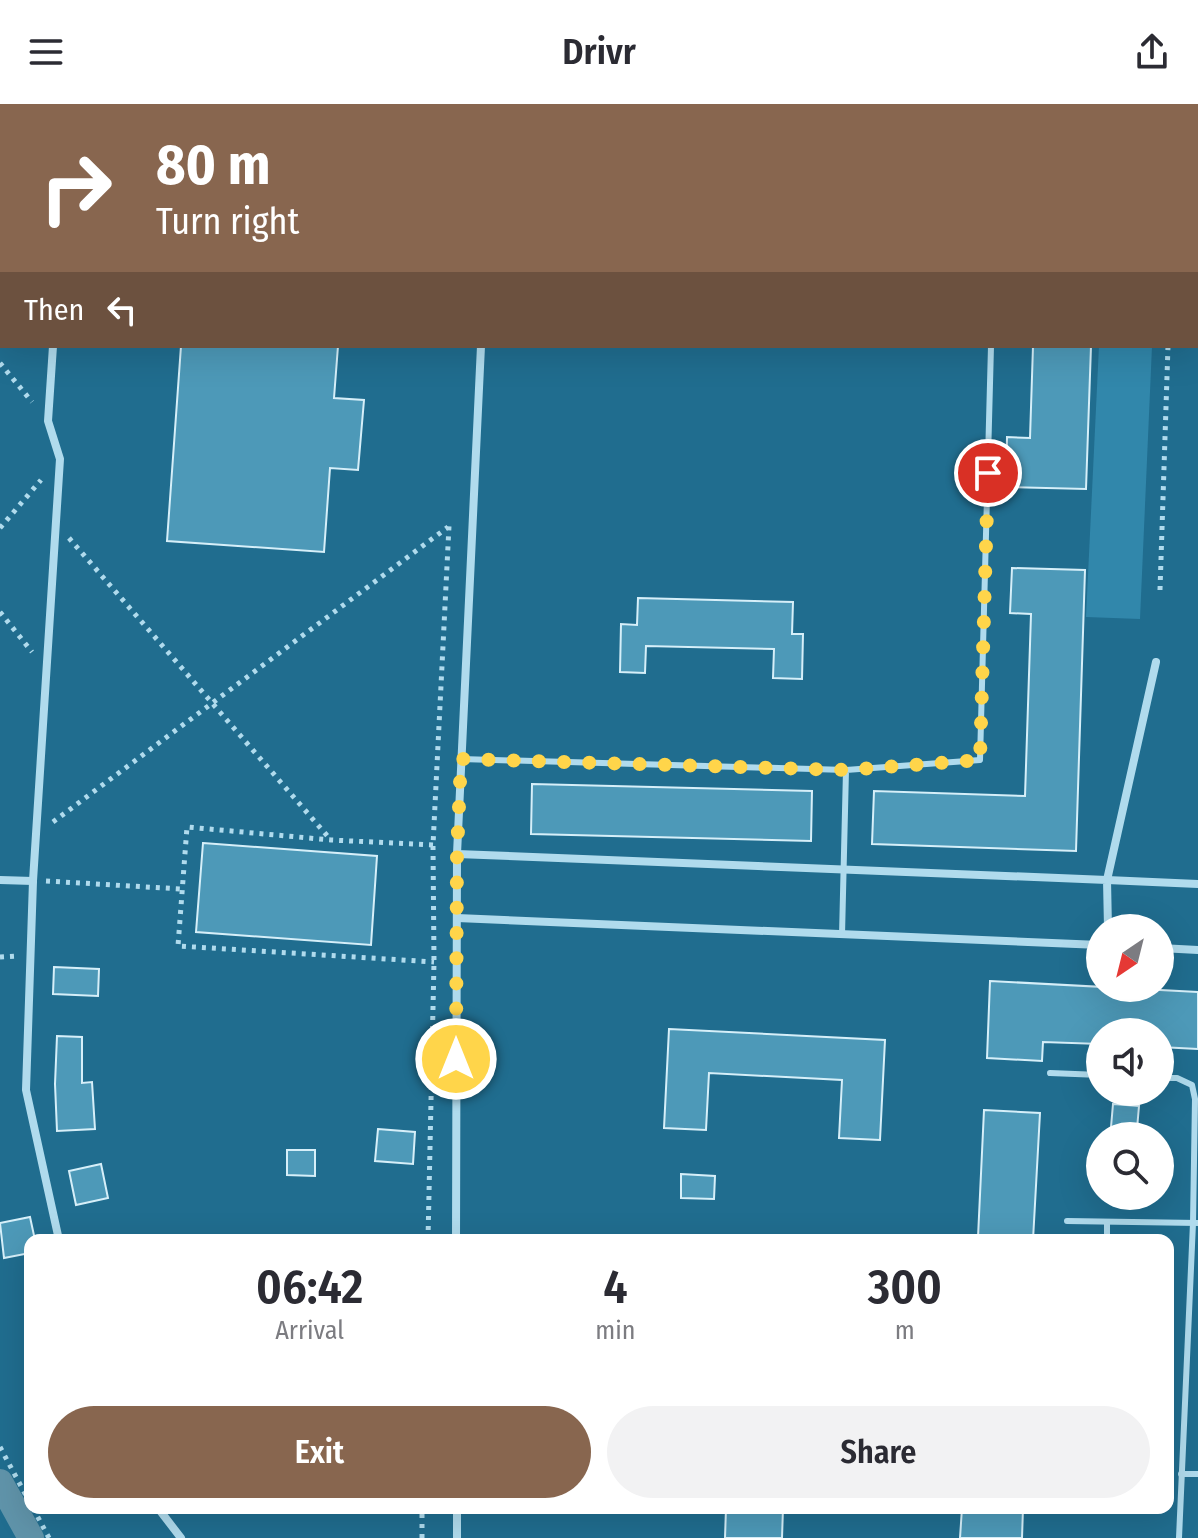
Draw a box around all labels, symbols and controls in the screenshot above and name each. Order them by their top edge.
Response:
icon: menu [24,30,68,74]
text: Drivr [562,30,636,74]
icon: share [1130,30,1174,74]
text: 80 m [156,132,271,199]
icon: right [24,136,128,240]
text: Turn right [156,200,299,244]
icon: left [100,288,144,332]
text: Then [24,292,84,328]
pin [954,439,1022,507]
icon: arrive [966,451,1010,495]
north arrow [1086,914,1174,1002]
map controls [1086,914,1174,1210]
position arrow [414,1017,498,1101]
button: sound [1086,1018,1174,1106]
button: search [1086,1122,1174,1210]
text: 06:42 [256,1258,363,1316]
text: 4 [603,1258,628,1316]
text: 300 [868,1258,942,1316]
text: Arrival [275,1315,344,1346]
text: min [595,1315,636,1346]
text: m [895,1315,915,1346]
button: Exit [48,1406,591,1498]
button: Share [607,1406,1150,1498]

